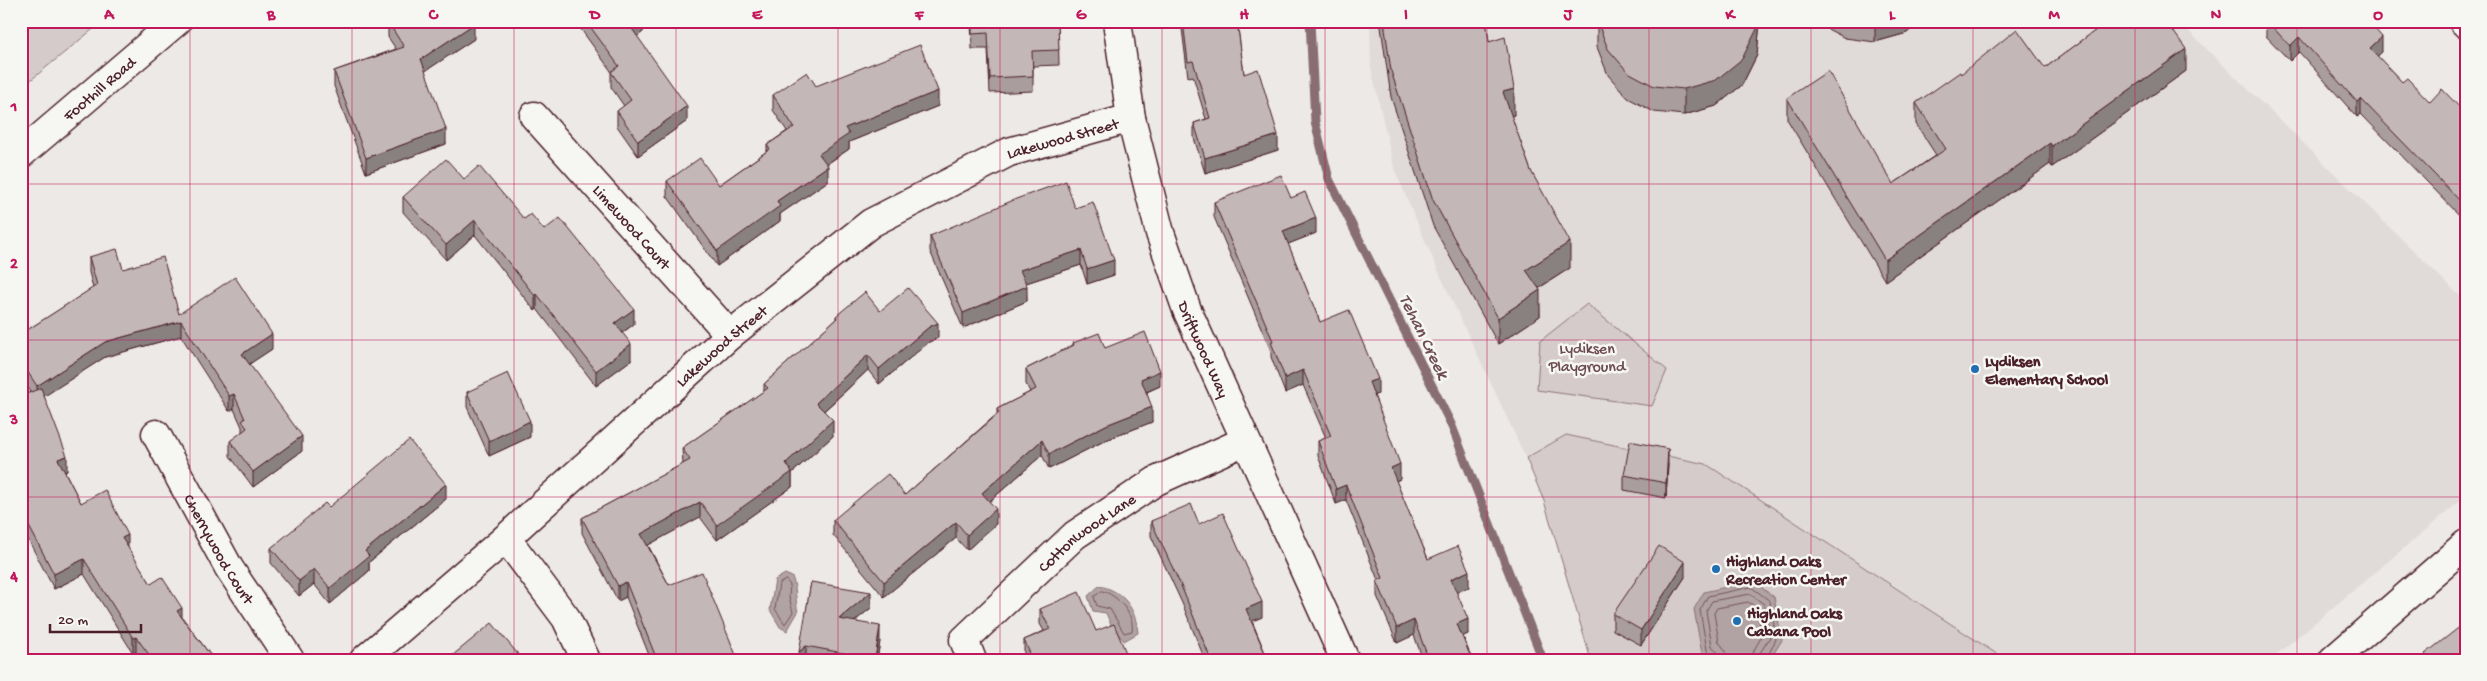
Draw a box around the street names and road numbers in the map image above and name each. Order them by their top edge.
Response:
street label: Foothill Road [60,53,142,127]
street label: Lakewood Street [1005,116,1123,165]
street label: Limewood Court [587,182,674,276]
street label: Driftwood Way [1171,299,1231,402]
street label: Lakewood Street [673,302,774,392]
street label: Cottonwood Lane [1035,491,1141,578]
street label: Cherrywood Court [178,492,257,610]

